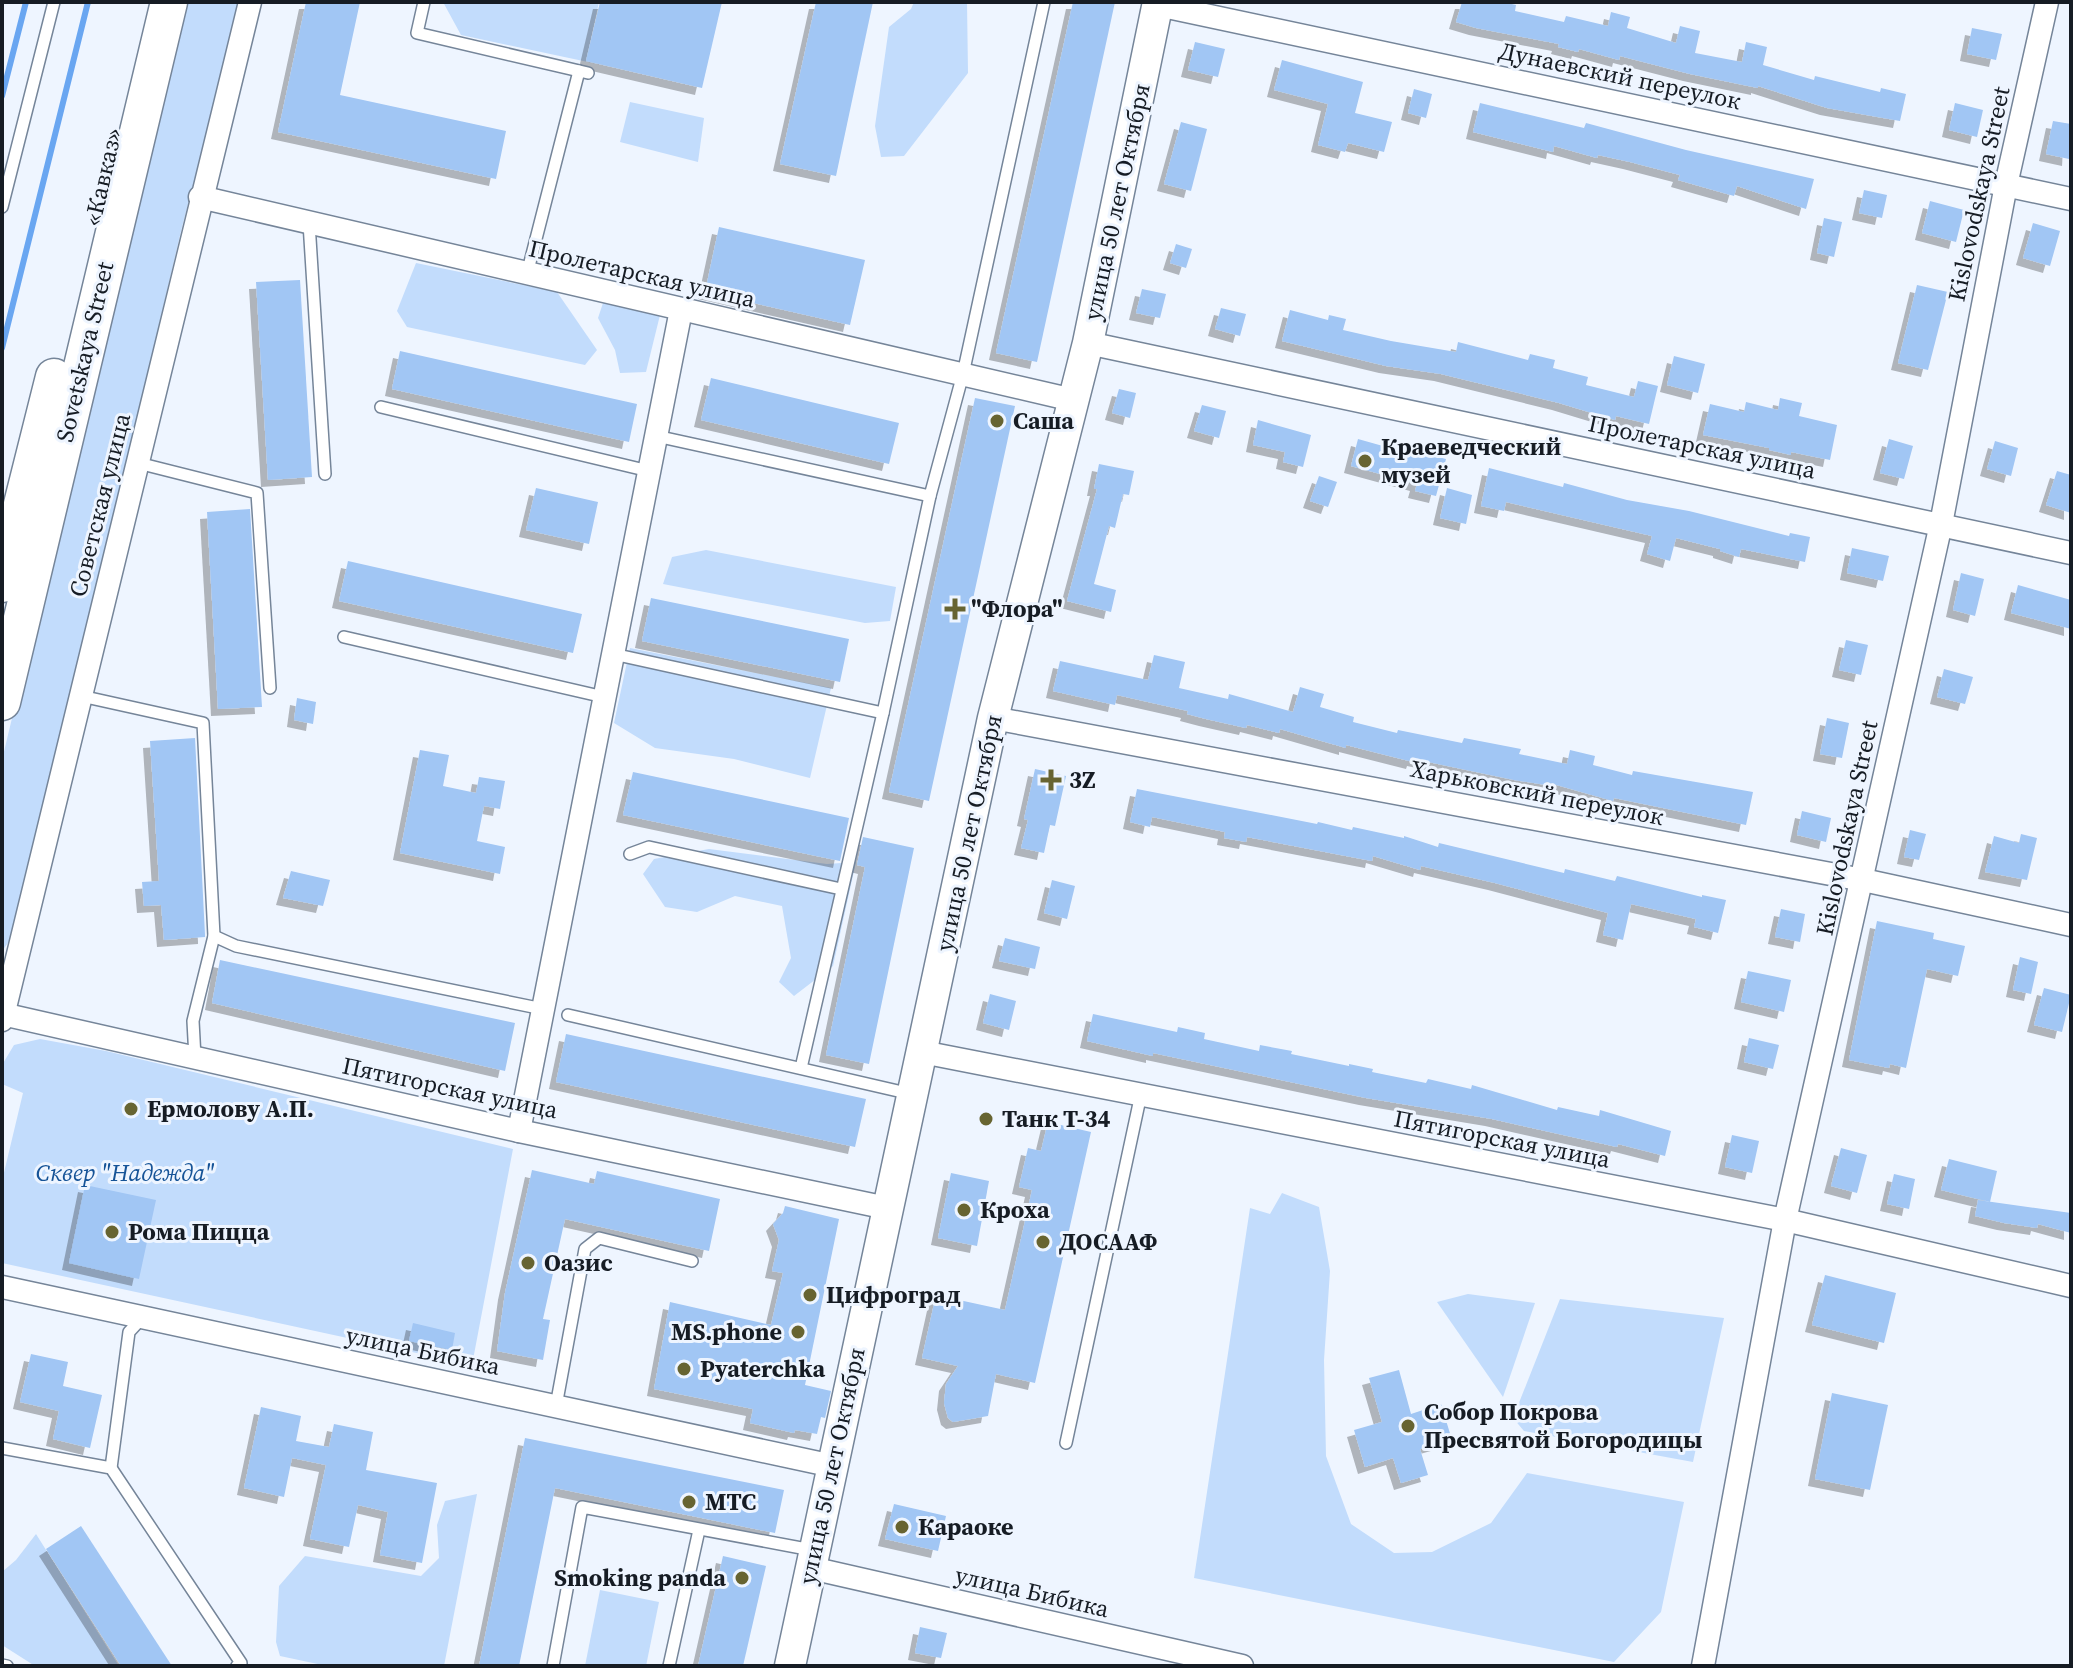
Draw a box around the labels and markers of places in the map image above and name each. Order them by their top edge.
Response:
place label: Саша [1013,404,1074,437]
marker: Саша [988,412,1006,430]
place label: Краеведческий музей [1381,430,1561,491]
marker: Краеведческий музей [1356,452,1374,470]
place label: "Флора" [971,592,1063,625]
marker: "Флора" [946,600,964,618]
place label: 3Z [1069,763,1096,796]
marker: 3Z [1040,769,1062,791]
place label: Ермолову А.П. [147,1092,314,1125]
marker: Ермолову А.П. [122,1100,140,1118]
place label: Танк Т-34 [1002,1102,1111,1135]
marker: Танк Т-34 [977,1110,995,1128]
place label: Кроха [980,1193,1050,1226]
marker: Кроха [955,1201,973,1219]
place label: Рома Пицца [128,1215,270,1248]
marker: Рома Пицца [103,1223,121,1241]
place label: ДОСААФ [1059,1225,1157,1258]
marker: ДОСААФ [1034,1233,1052,1251]
place label: Оазис [544,1246,613,1279]
marker: Оазис [519,1254,537,1272]
place label: Цифроград [826,1278,961,1311]
marker: Цифроград [801,1286,819,1304]
place label: MS.phone [671,1315,782,1348]
marker: MS.phone [789,1323,807,1341]
place label: Pyaterchka [700,1352,826,1385]
marker: Pyaterchka [675,1360,693,1378]
place label: Собор Покрова Пресвятой Богородицы [1424,1395,1702,1456]
marker: Собор Покрова Пресвятой Богородицы [1399,1417,1417,1435]
place label: МТС [705,1485,756,1518]
marker: МТС [680,1493,698,1511]
place label: Караоке [918,1510,1014,1543]
marker: Караоке [893,1518,911,1536]
place label: Smoking panda [554,1561,726,1594]
marker: Smoking panda [733,1569,751,1587]

